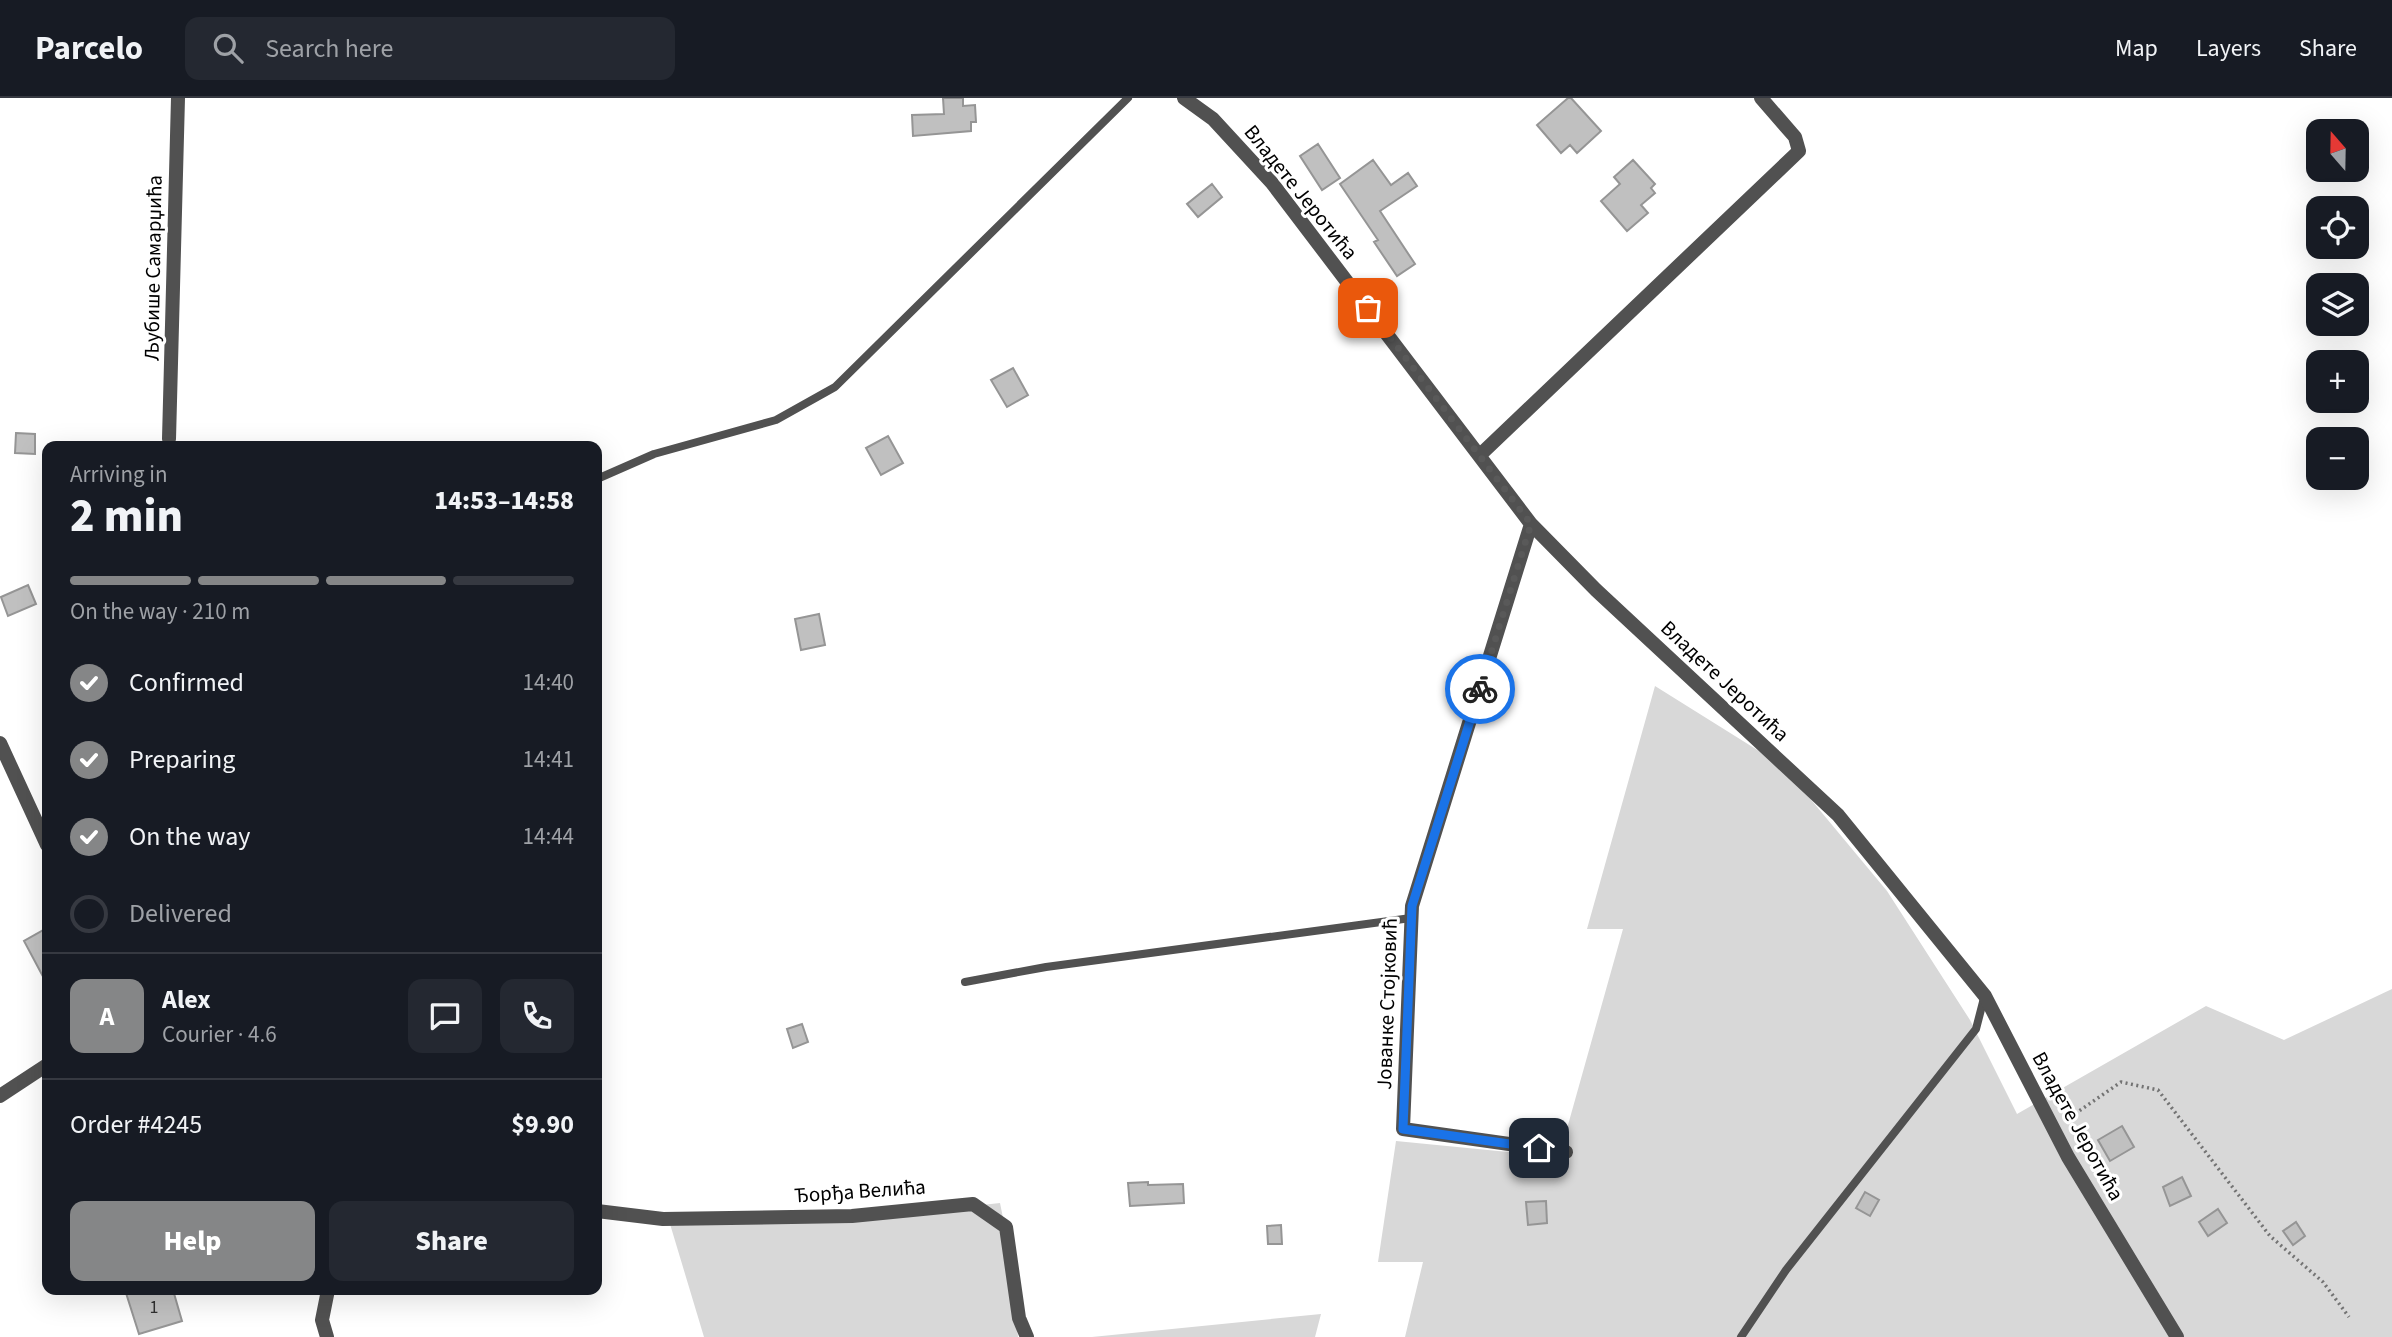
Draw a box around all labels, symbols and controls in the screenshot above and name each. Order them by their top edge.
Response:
search box [185,17,675,80]
text: Parcelo [35,25,143,72]
icon: search [209,29,247,67]
text: Search here [265,30,393,67]
text: Map [2115,31,2158,66]
text: Layers [2196,31,2261,66]
text: Share [2299,31,2357,66]
street label: Владете Јеротића [1237,118,1365,266]
north arrow [2306,119,2370,182]
map controls [2306,119,2369,490]
street label: Љубише Самарџића [136,175,170,361]
button: locate [2306,196,2369,259]
button: layers [2306,273,2369,336]
pin [1338,278,1398,338]
icon: bag [1349,289,1387,327]
button: + [2306,350,2369,413]
button: − [2306,427,2369,490]
text: Arriving in [70,458,168,491]
text: 14:53–14:58 [434,482,574,519]
text: 2 min [70,484,183,549]
text: On the way · 210 m [70,595,250,628]
street label: Владете Јеротића [1654,613,1796,749]
courier [1445,654,1515,724]
icon: check [70,664,108,702]
text: Confirmed [129,664,244,701]
text: 14:40 [523,666,574,699]
icon: bike [1461,670,1499,708]
icon: check [70,741,108,779]
text: Preparing [129,741,235,778]
text: 14:41 [523,743,574,776]
icon: check [70,818,108,856]
text: On the way [129,818,250,855]
text: 14:44 [523,820,574,853]
text: Delivered [129,895,232,932]
street label: Јованке Стојковић [1369,918,1405,1090]
button: chat [408,979,482,1053]
button: phone [500,979,574,1053]
text: Alex [162,981,211,1018]
text: A [100,998,114,1035]
text: Courier · 4.6 [162,1018,277,1051]
street label: Владете Јеротића [2025,1046,2131,1206]
text: Order #4245 [70,1106,202,1143]
text: $9.90 [511,1106,574,1143]
pin [1509,1118,1569,1178]
icon: home [1520,1129,1558,1167]
street label: Ђорђа Велића [793,1171,927,1211]
button: Help [70,1201,315,1281]
button: Share [329,1201,574,1281]
house number: 1 [150,1295,158,1320]

